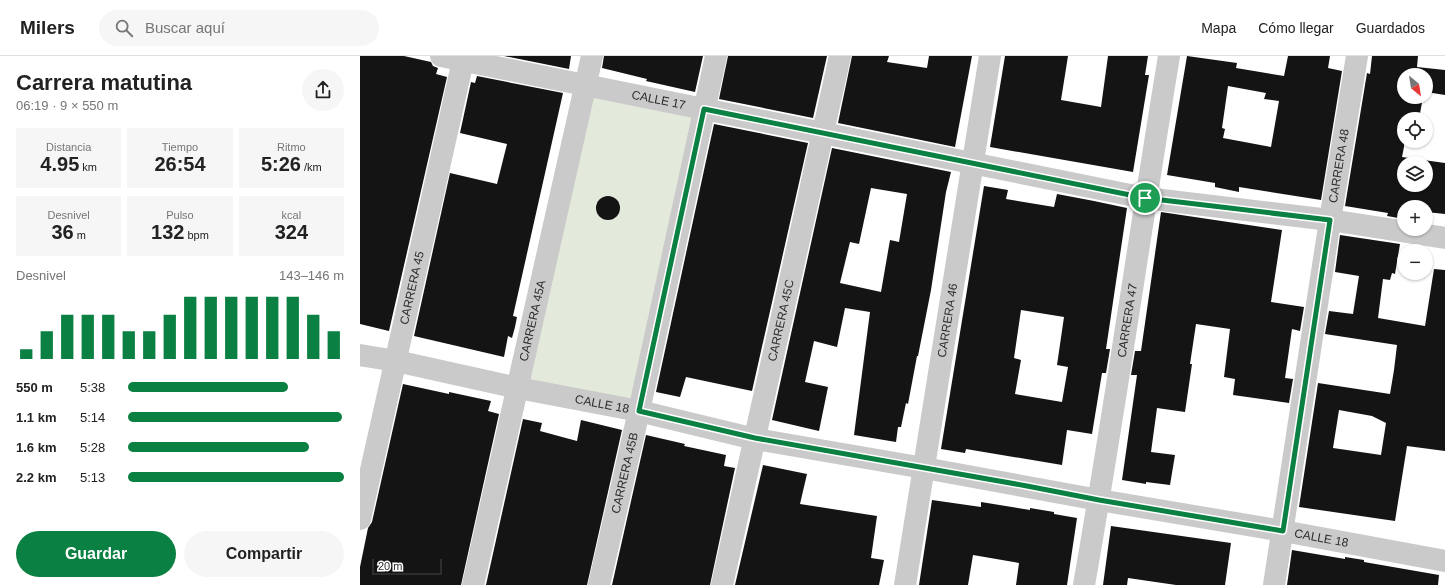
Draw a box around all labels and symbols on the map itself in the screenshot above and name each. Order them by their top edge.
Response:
north arrow [1397,68,1433,104]
street label: CALLE 17 [630,88,687,112]
street label: CARRERA 48 [1326,128,1352,204]
pin [1128,181,1162,215]
street label: CARRERA 45 [397,249,427,326]
street label: CARRERA 45C [765,278,797,363]
street label: CARRERA 45A [517,279,548,363]
street label: CARRERA 46 [935,282,960,358]
street label: CARRERA 47 [1115,282,1140,359]
street label: CALLE 18 [574,392,631,416]
street label: CARRERA 45B [609,431,641,515]
street label: CALLE 18 [1293,526,1350,550]
scale bar [372,557,442,576]

